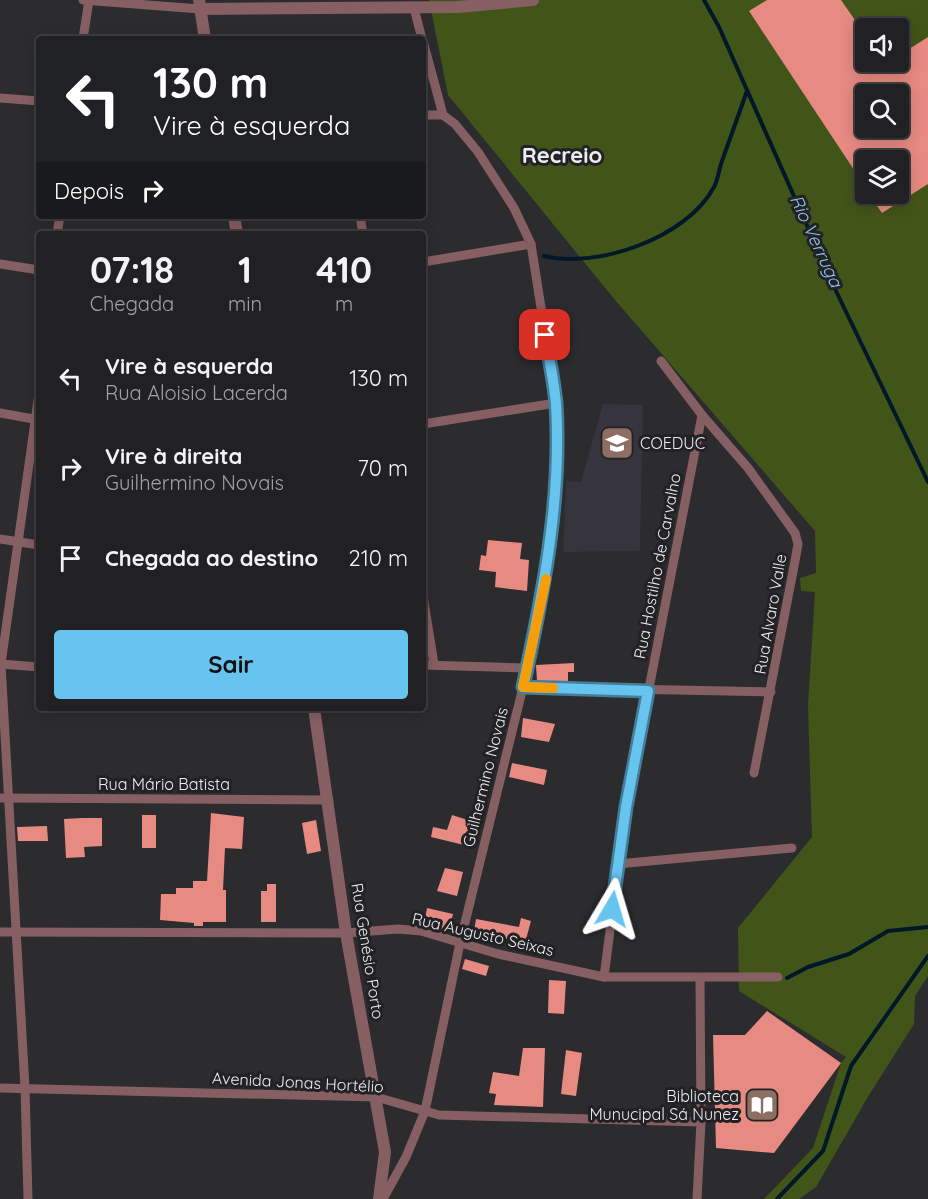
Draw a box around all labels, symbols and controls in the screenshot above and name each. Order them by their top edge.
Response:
map controls [855,18,909,204]
button: sound [855,18,909,72]
text: 130 m [153,56,268,109]
icon: left [54,60,132,138]
button: search [855,84,909,138]
text: Vire à esquerda [153,108,350,142]
district label: Recreio [522,141,602,169]
button: layers [855,150,909,204]
icon: right [136,174,169,207]
text: Depois [54,177,124,205]
water label: Rio Verruga [785,191,848,292]
text: 07:18 [90,247,174,292]
text: 1 [238,247,252,292]
text: 410 [316,247,372,292]
text: Chegada [90,291,174,316]
text: min [228,291,262,316]
text: m [335,291,353,316]
pin [519,309,570,360]
icon: arrive [528,318,561,351]
text: Vire à esquerda [105,352,273,380]
icon: left [54,362,87,395]
text: 130 m [349,364,408,392]
text: Rua Aloisio Lacerda [105,380,288,405]
school or university icon: COEDUC [599,425,635,461]
place label: COEDUC [640,433,705,453]
text: Vire à direita [105,442,242,470]
icon: right [54,452,87,485]
text: 70 m [358,454,408,482]
text: Guilhermino Novais [105,470,284,495]
street label: Rua Hostilho de Carvalho [629,471,685,661]
icon: arrive [54,542,87,575]
text: Chegada ao destino [105,544,318,572]
text: 210 m [349,544,408,572]
street label: Rua Alvaro Valle [750,552,790,676]
button: Sair [54,630,408,699]
street label: Guilhermino Novais [458,705,512,849]
street label: Rua Mário Batista [98,774,230,794]
position arrow [580,877,644,941]
street label: Rua Genésio Porto [347,882,389,1020]
street label: Rua Augusto Seixas [410,908,556,960]
street label: Avenida Jonas Hortélio [212,1068,384,1096]
place label: Biblioteca Munucipal Sá Nunez [589,1086,739,1124]
library icon: Biblioteca Munucipal Sá Nunez [744,1087,780,1123]

